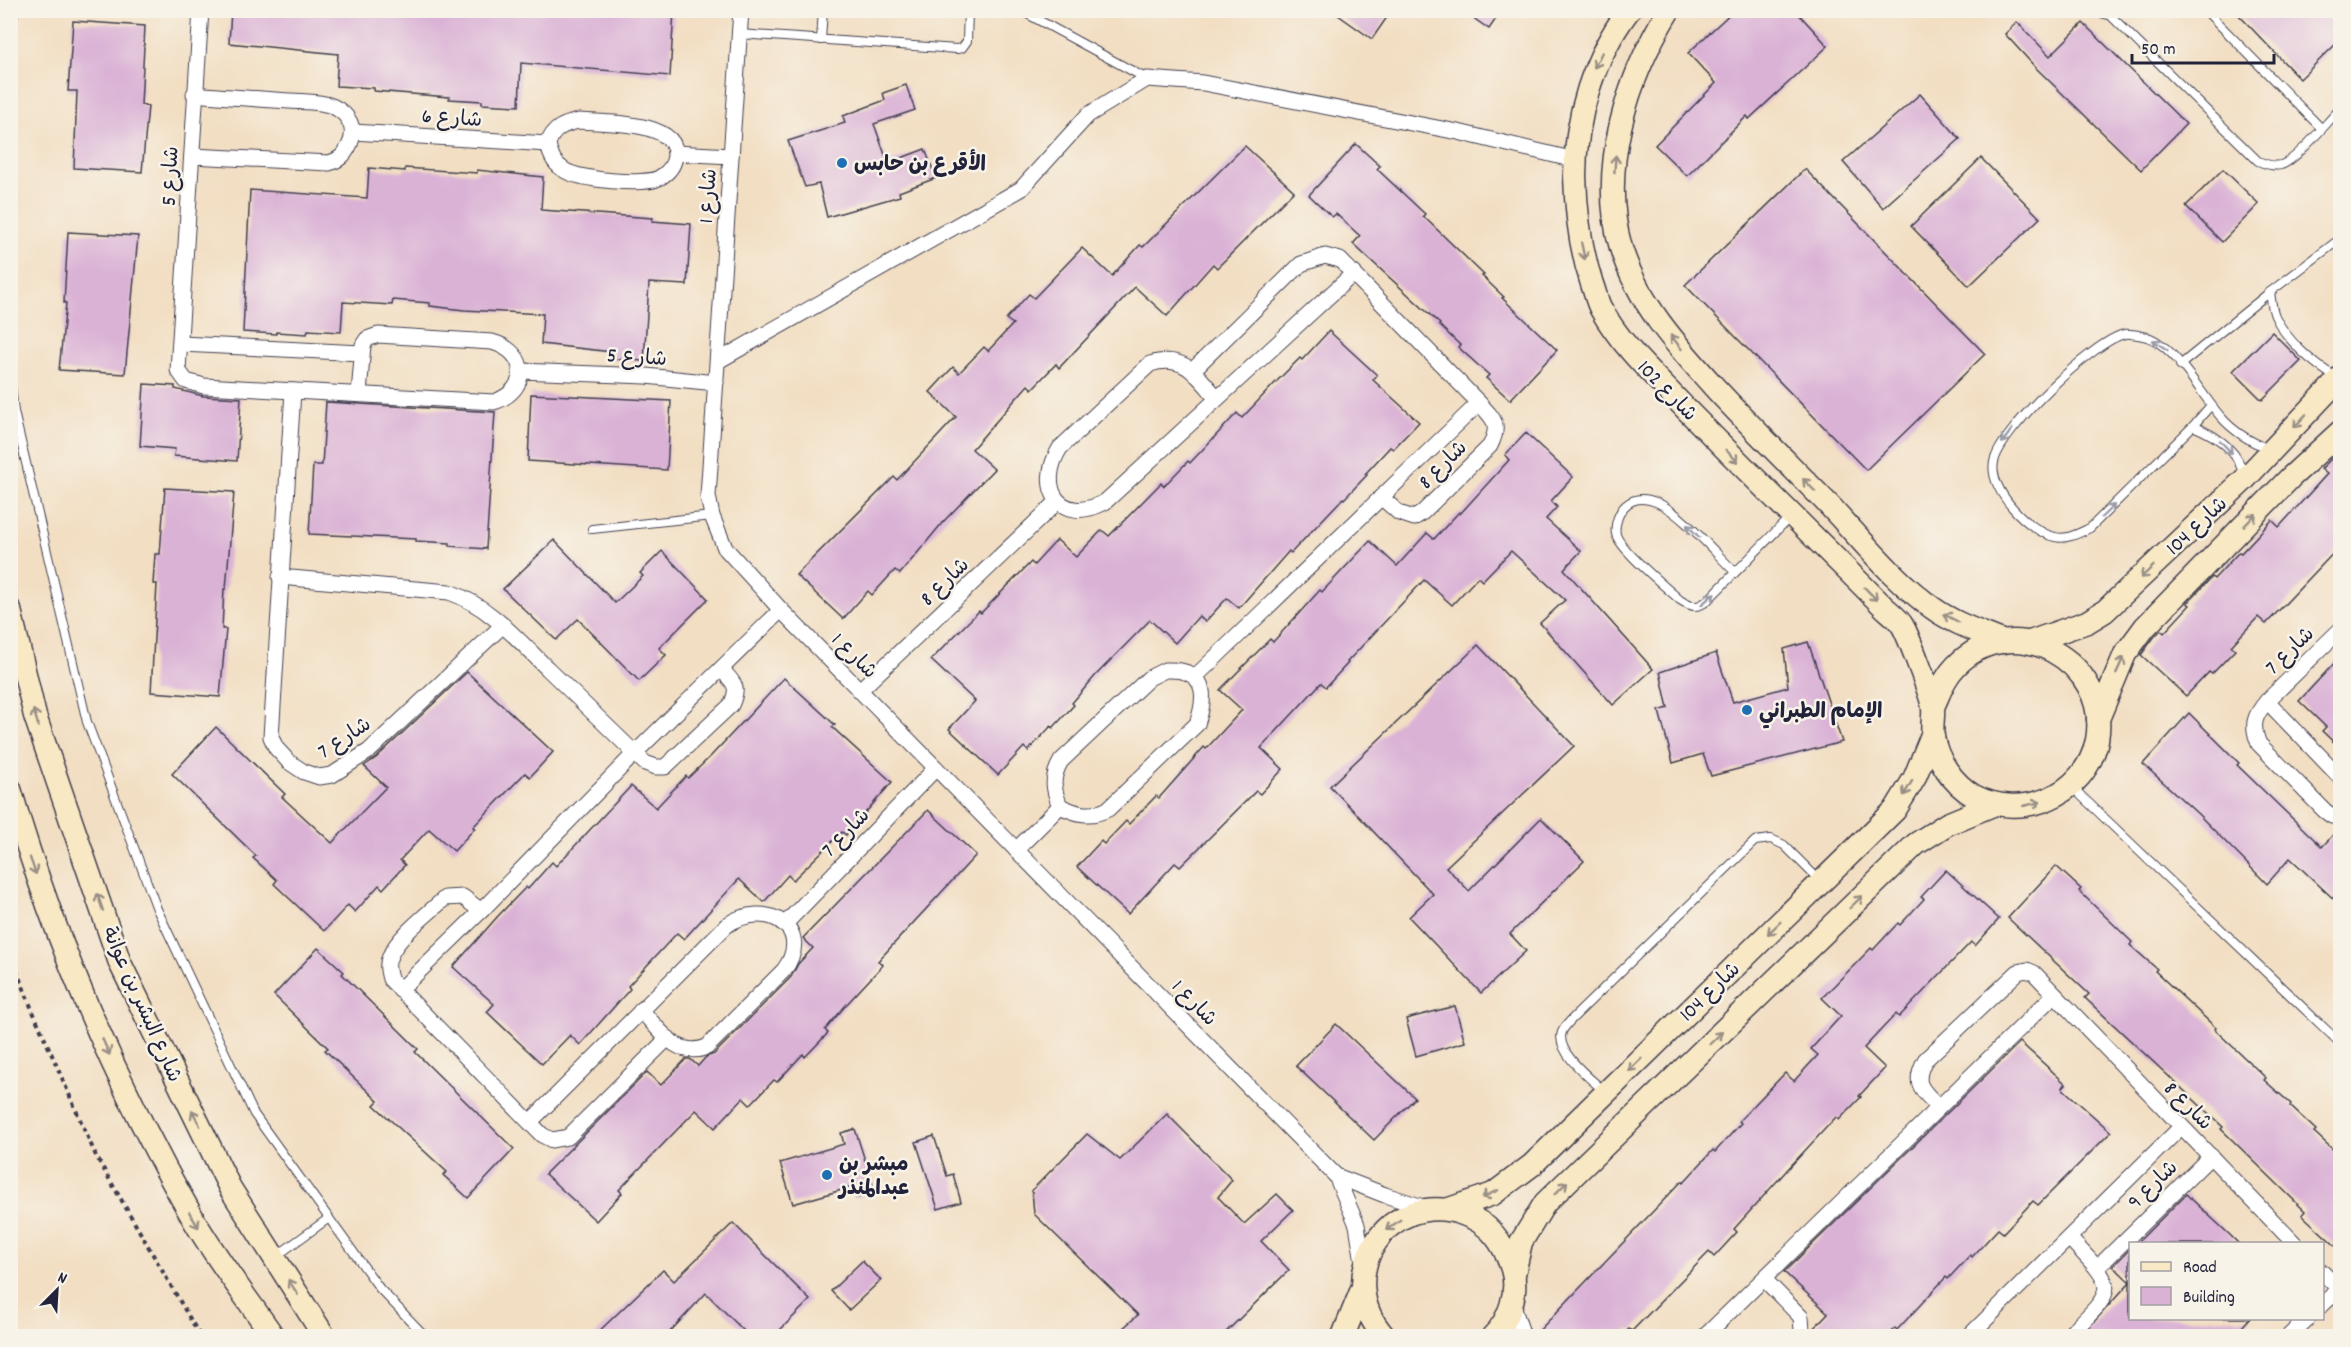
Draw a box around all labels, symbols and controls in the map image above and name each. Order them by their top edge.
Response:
scale bar [2132,27,2274,65]
text: 50 m [2141,38,2176,63]
one-way arrow [1592,51,1604,69]
street label: شارع 6 [421,103,483,137]
street label: شارع 5 [155,145,189,207]
place label: الأقرع بن حابس [854,149,986,181]
one-way arrow [1610,154,1621,174]
marker: الأقرع بن حابس [835,156,849,170]
street label: شارع 1 [693,168,727,225]
one-way arrow [1578,241,1589,261]
one-way arrow [1670,335,1683,351]
one-way arrow [2152,339,2168,351]
street label: شارع 5 [606,342,668,376]
street label: شارع 102 [1629,355,1703,430]
one-way arrow [2293,413,2308,428]
one-way arrow [2001,428,2013,444]
street label: شارع 8 [1413,435,1475,497]
one-way arrow [2219,439,2233,454]
one-way arrow [1725,449,1740,464]
one-way arrow [1802,478,1816,493]
street label: شارع 104 [2160,491,2236,564]
one-way arrow [2100,503,2115,518]
one-way arrow [2242,512,2257,527]
one-way arrow [1686,524,1701,539]
street label: شارع 8 [915,552,978,614]
one-way arrow [2139,565,2154,579]
one-way arrow [1863,586,1878,601]
one-way arrow [1700,593,1716,606]
one-way arrow [1942,612,1960,623]
street label: شارع 7 [2260,621,2322,683]
street label: شارع 1 [823,627,883,687]
one-way arrow [2115,656,2127,674]
place label: الإمام الطبراني [1759,698,1882,729]
marker: الإمام الطبراني [1740,703,1754,717]
one-way arrow [30,709,41,728]
street label: شارع 7 [313,711,378,768]
one-way arrow [1902,779,1914,796]
one-way arrow [2021,798,2041,809]
street label: شارع 7 [816,803,878,865]
one-way arrow [29,856,40,874]
one-way arrow [94,893,105,912]
one-way arrow [1848,895,1863,909]
one-way arrow [1767,921,1782,936]
street label: شارع البشر بن عوانة [92,923,188,1088]
street label: شارع 104 [1674,956,1748,1030]
street label: شارع 1 [1163,974,1223,1034]
one-way arrow [1708,1030,1723,1045]
one-way arrow [100,1037,112,1055]
one-way arrow [1627,1057,1642,1072]
street label: شارع 8 [2156,1076,2218,1138]
one-way arrow [189,1110,201,1128]
place label: مبشر بن عبدالمنذر [837,1151,909,1205]
street label: شارع 9 [2122,1155,2186,1218]
marker: مبشر بن عبدالمنذر [820,1168,834,1182]
one-way arrow [1553,1181,1568,1195]
one-way arrow [1481,1189,1499,1200]
one-way arrow [189,1211,201,1228]
one-way arrow [1385,1219,1401,1231]
legend [2129,1242,2324,1320]
text: Road [2183,1256,2217,1281]
north arrow [27,1260,87,1320]
text: N [54,1266,70,1291]
one-way arrow [286,1279,298,1296]
text: Building [2183,1286,2235,1311]

